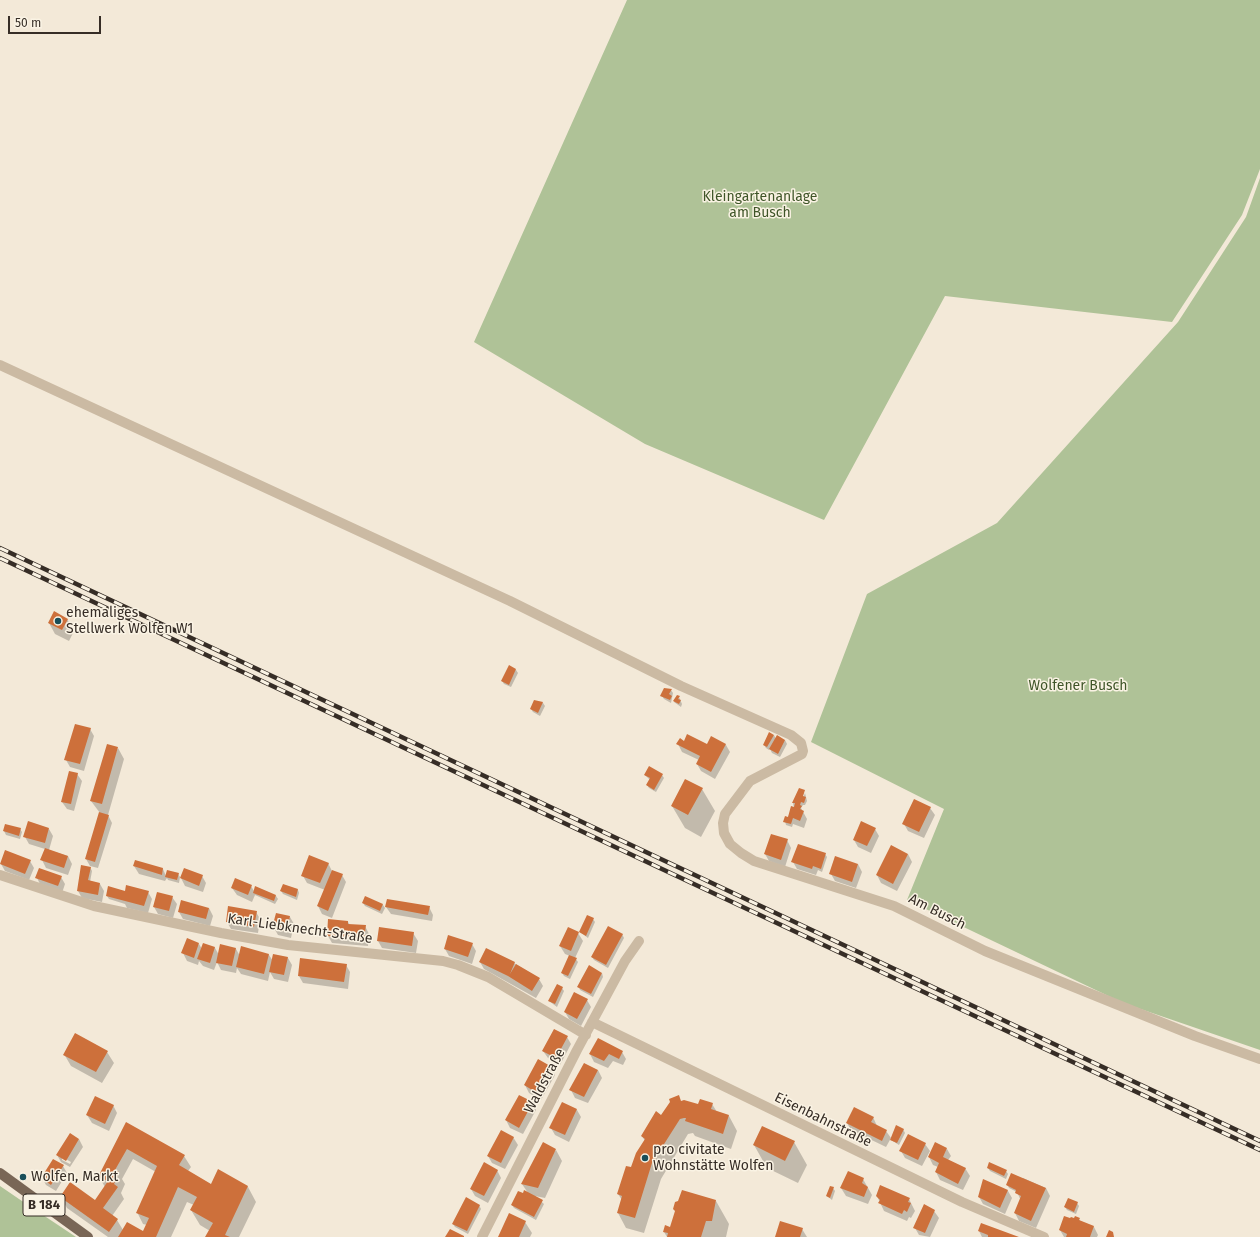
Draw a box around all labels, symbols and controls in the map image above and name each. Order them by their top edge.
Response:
scale bar [10,8,103,34]
text: 50 m [15,16,41,30]
park label: Kleingartenanlage am Busch [703,189,817,222]
place label: ehemaliges Stellwerk Wolfen W1 [66,605,193,638]
marker: ehemaliges Stellwerk Wolfen W1 [53,616,63,626]
park label: Wolfener Busch [1029,678,1127,694]
street label: Am Busch [906,890,968,934]
street label: Karl-Liebknecht-Straße [226,911,374,947]
street label: Waldstraße [521,1046,569,1116]
street label: Eisenbahnstraße [772,1089,874,1151]
place label: pro civitate Wohnstätte Wolfen [653,1142,773,1174]
marker: pro civitate Wohnstätte Wolfen [640,1153,650,1163]
place label: Wolfen, Markt [31,1169,118,1185]
marker: Wolfen, Markt [18,1172,28,1182]
road number: B 184 [23,1194,65,1216]

